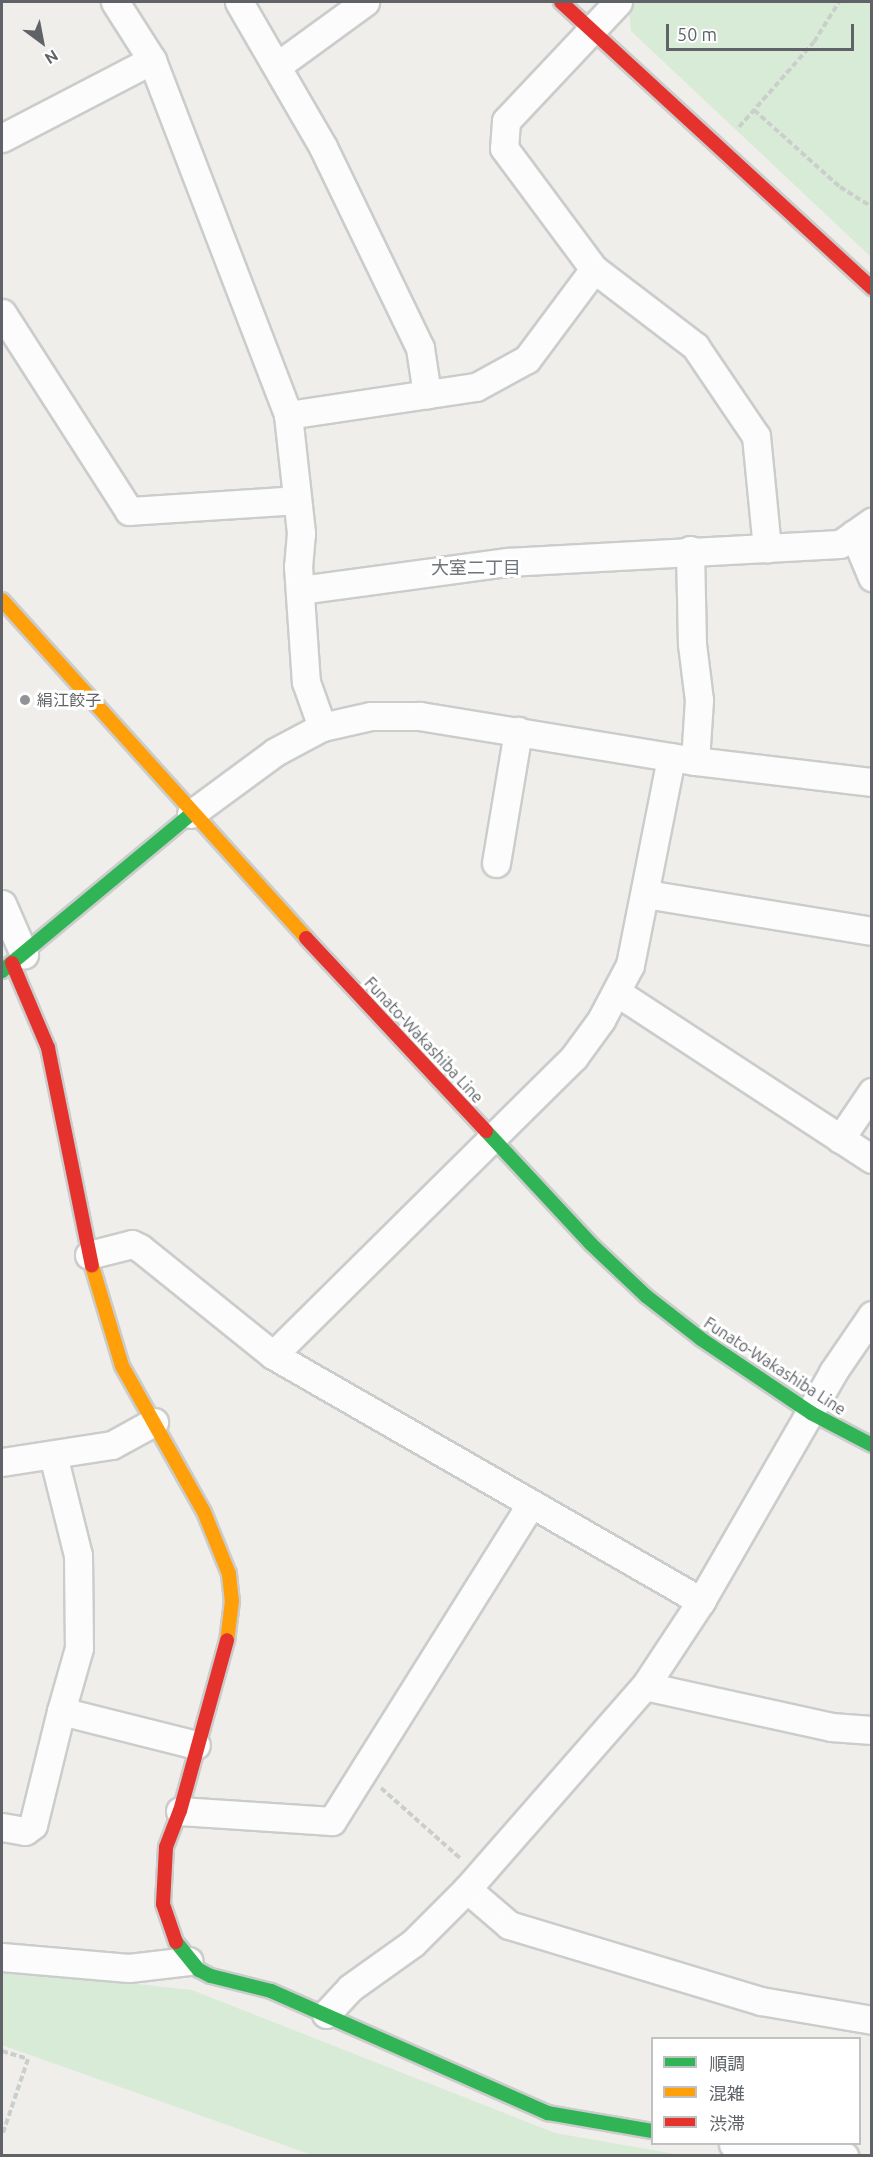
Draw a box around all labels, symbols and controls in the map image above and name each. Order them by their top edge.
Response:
north arrow [12,12,72,72]
scale bar [669,12,856,50]
text: 50 m [677,24,717,44]
text: N [42,46,61,68]
district label: 大室二丁目 [431,556,521,578]
place label: 絹江餃子 [37,690,101,710]
marker: 絹江餃子 [18,693,32,707]
street label: Funato-Wakashiba Line [361,973,487,1107]
street label: Funato-Wakashiba Line [701,1313,849,1419]
legend [651,2037,861,2145]
text: 順調 [709,2053,745,2073]
text: 混雑 [709,2083,745,2103]
text: 渋滞 [709,2113,745,2133]

